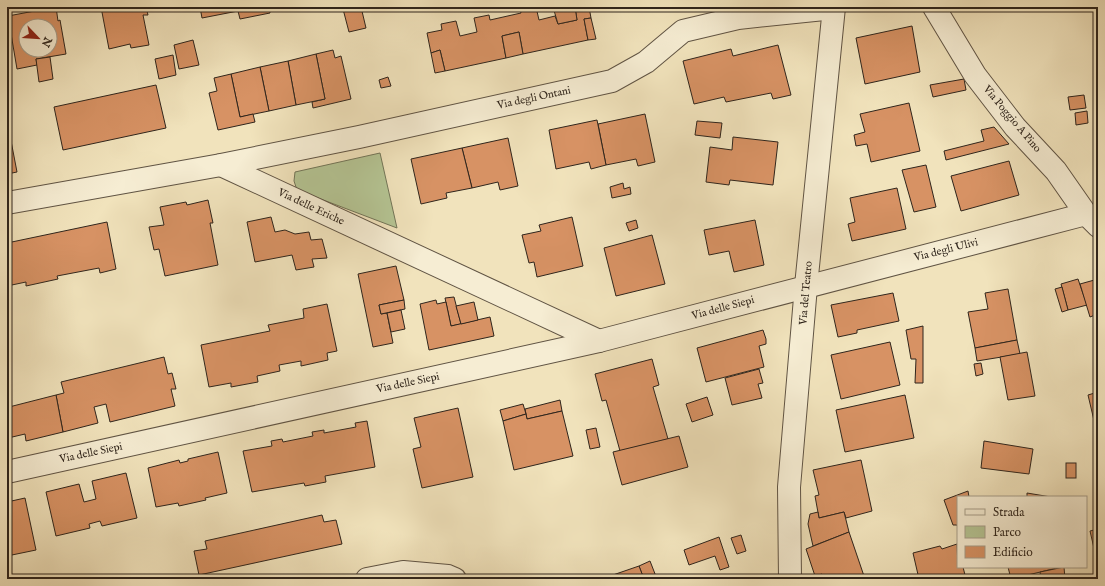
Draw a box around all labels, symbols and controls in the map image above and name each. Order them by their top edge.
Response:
north arrow [18,18,58,58]
text: N [38,34,55,50]
street label: Via Poggio A Pino [979,82,1044,156]
street label: Via degli Ontani [495,83,572,113]
street label: Via delle Eriche [275,185,346,229]
street label: Via degli Ulivi [911,235,980,265]
street label: Via del Teatro [796,260,816,327]
street label: Via delle Siepi [689,293,756,323]
street label: Via delle Siepi [374,369,441,397]
street label: Via delle Siepi [57,439,124,467]
legend [957,496,1087,568]
text: Strada [993,505,1025,520]
text: Parco [993,525,1022,540]
text: Edificio [993,545,1033,560]

